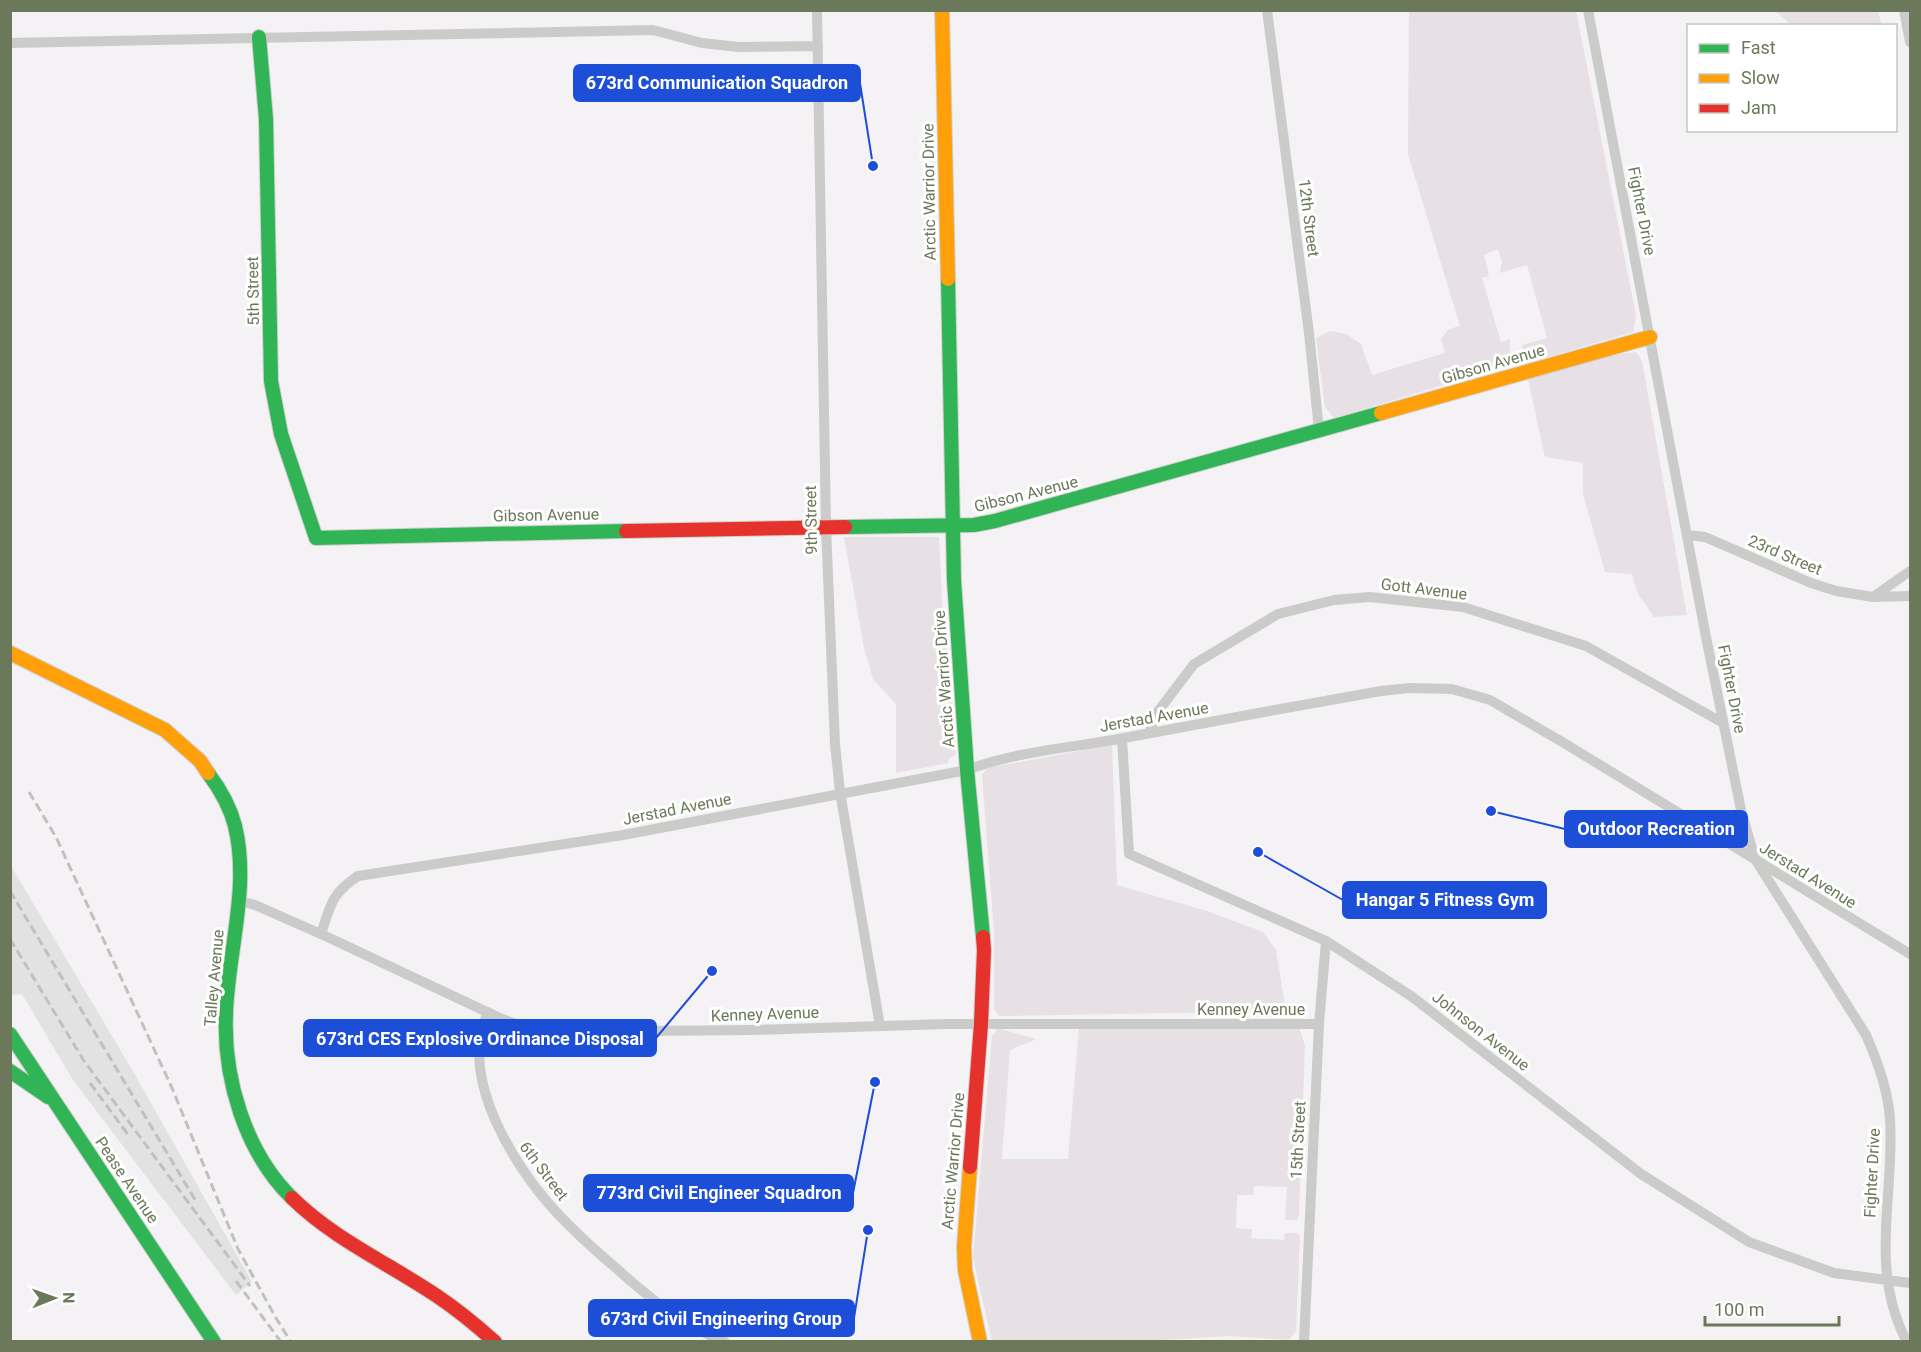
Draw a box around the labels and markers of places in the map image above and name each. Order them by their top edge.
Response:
callout: 673rd Communication Squadron [574,65,860,101]
callout: Outdoor Recreation [1565,811,1747,847]
callout: Hangar 5 Fitness Gym [1343,882,1546,918]
callout: 673rd CES Explosive Ordinance Disposal [304,1020,656,1056]
callout: 773rd Civil Engineer Squadron [584,1175,853,1211]
callout: 673rd Civil Engineering Group [589,1300,854,1336]

